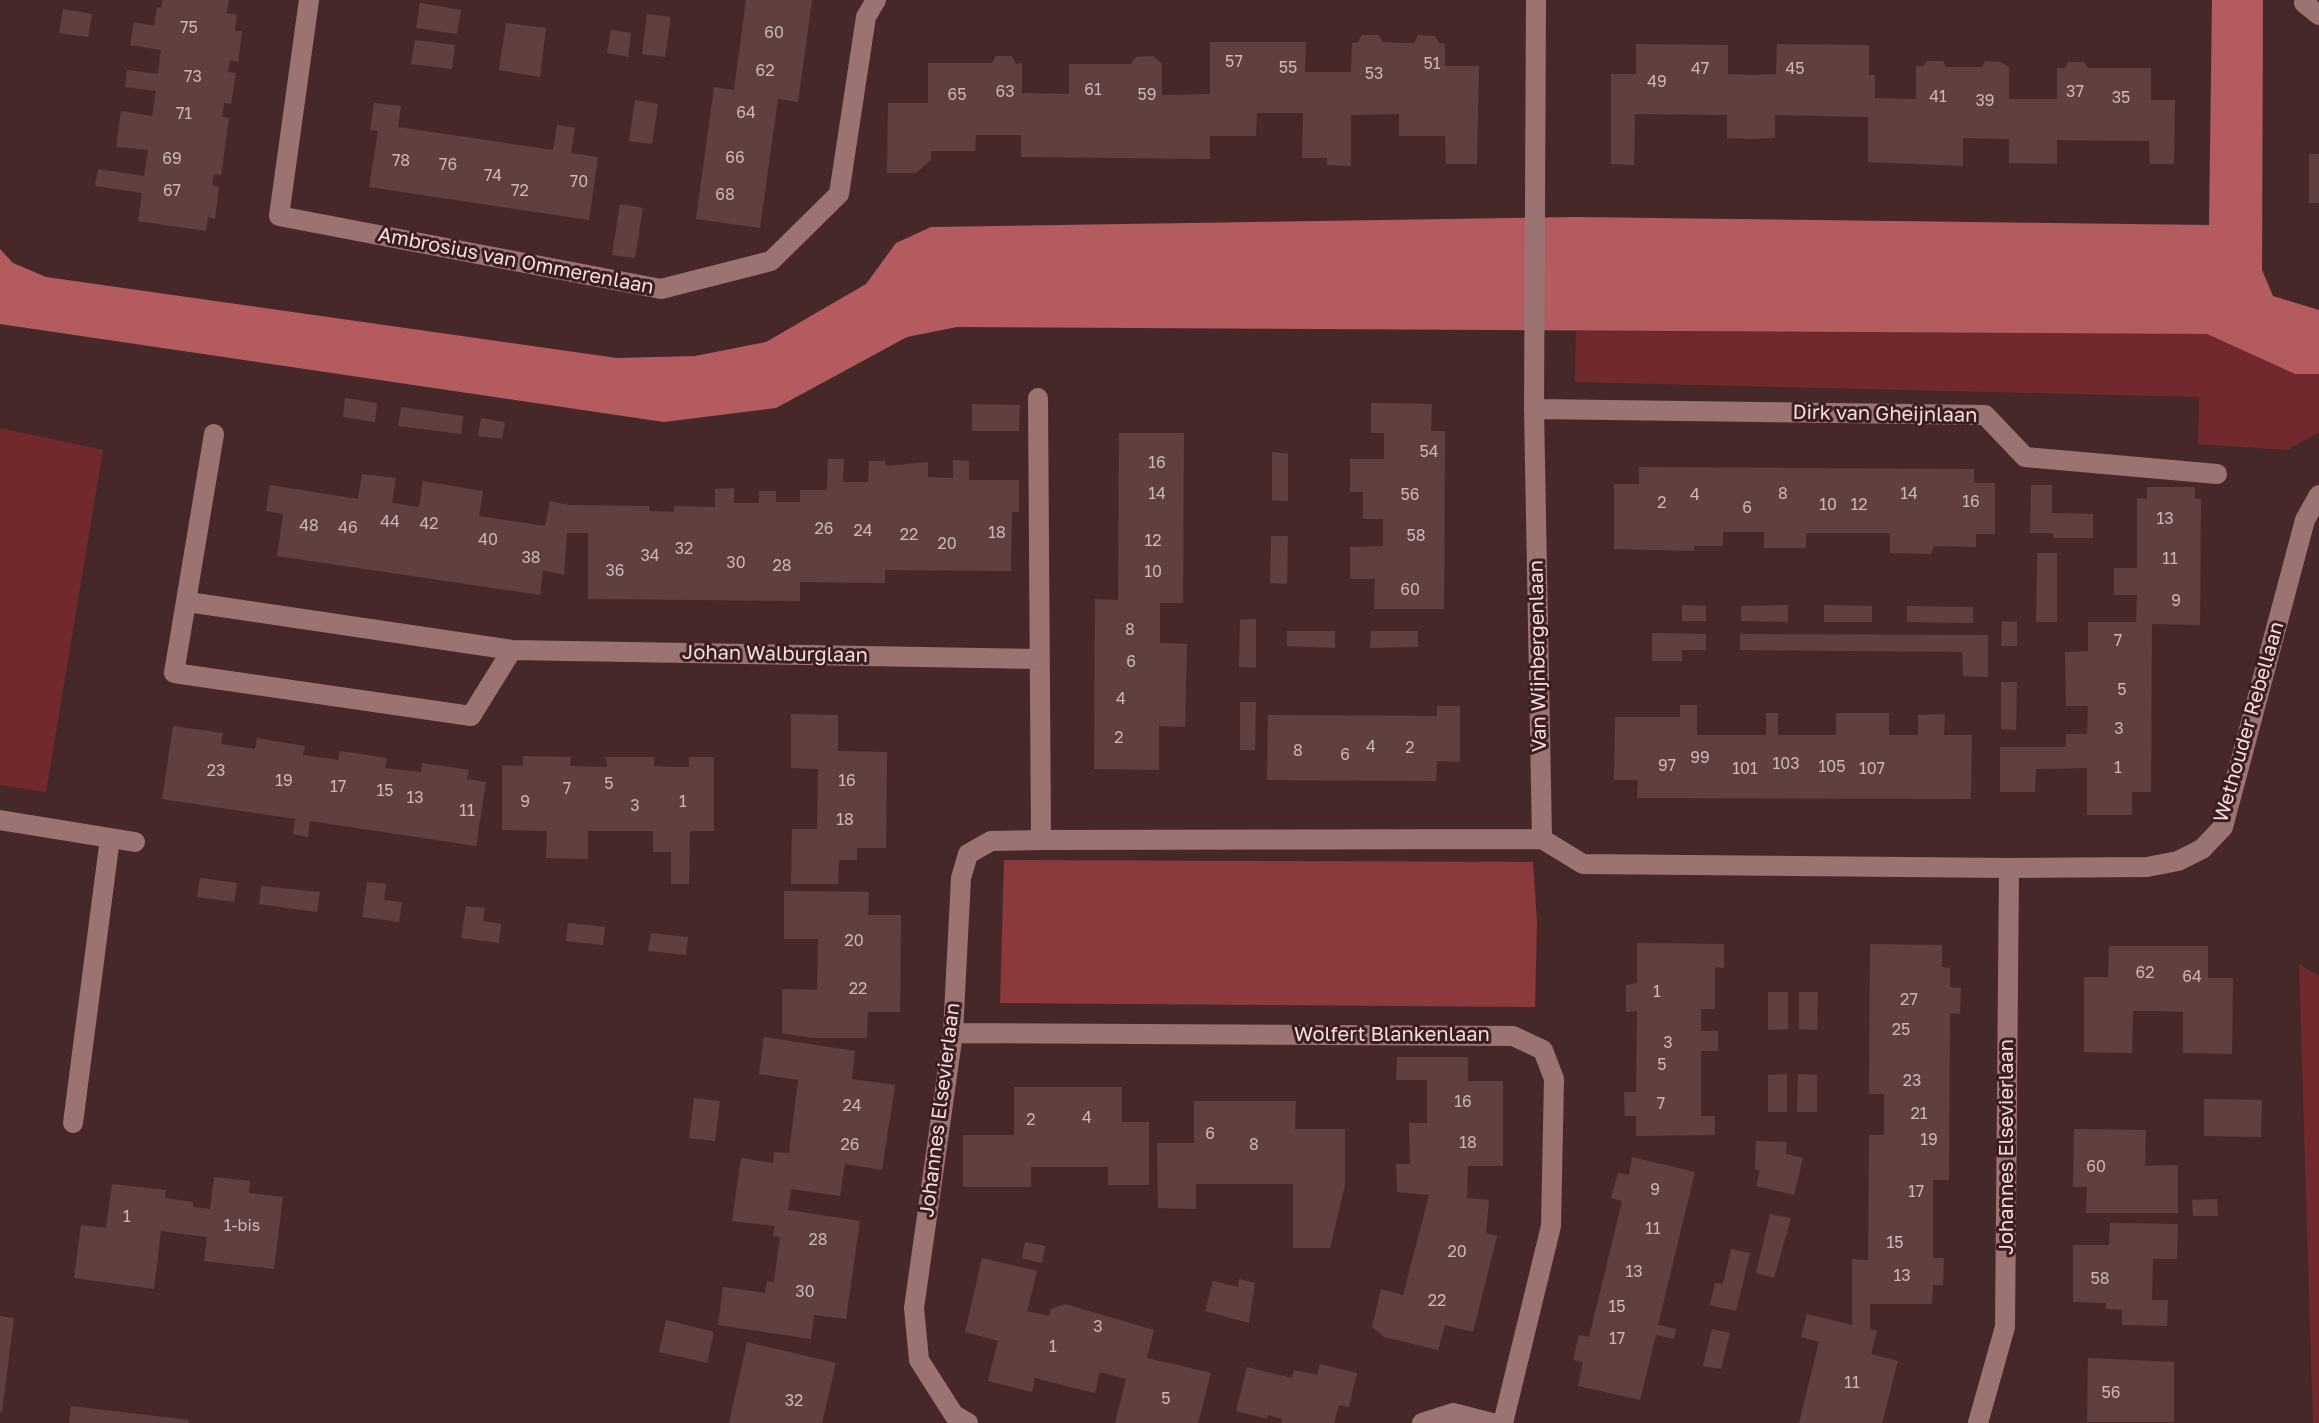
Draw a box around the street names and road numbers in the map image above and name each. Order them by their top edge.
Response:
street label: Ambrosius van Ommerenlaan [376,222,656,300]
street label: Dirk van Gheijnlaan [1792,400,1978,428]
street label: Van Wijnbergenlaan [1524,560,1552,752]
street label: Wethouder Rebellaan [2209,619,2289,825]
street label: Johan Walburglaan [682,640,868,668]
street label: Johannes Elsevierlaan [915,1001,965,1219]
street label: Wolfert Blankenlaan [1294,1023,1490,1047]
street label: Johannes Elsevierlaan [1995,1039,2019,1255]

